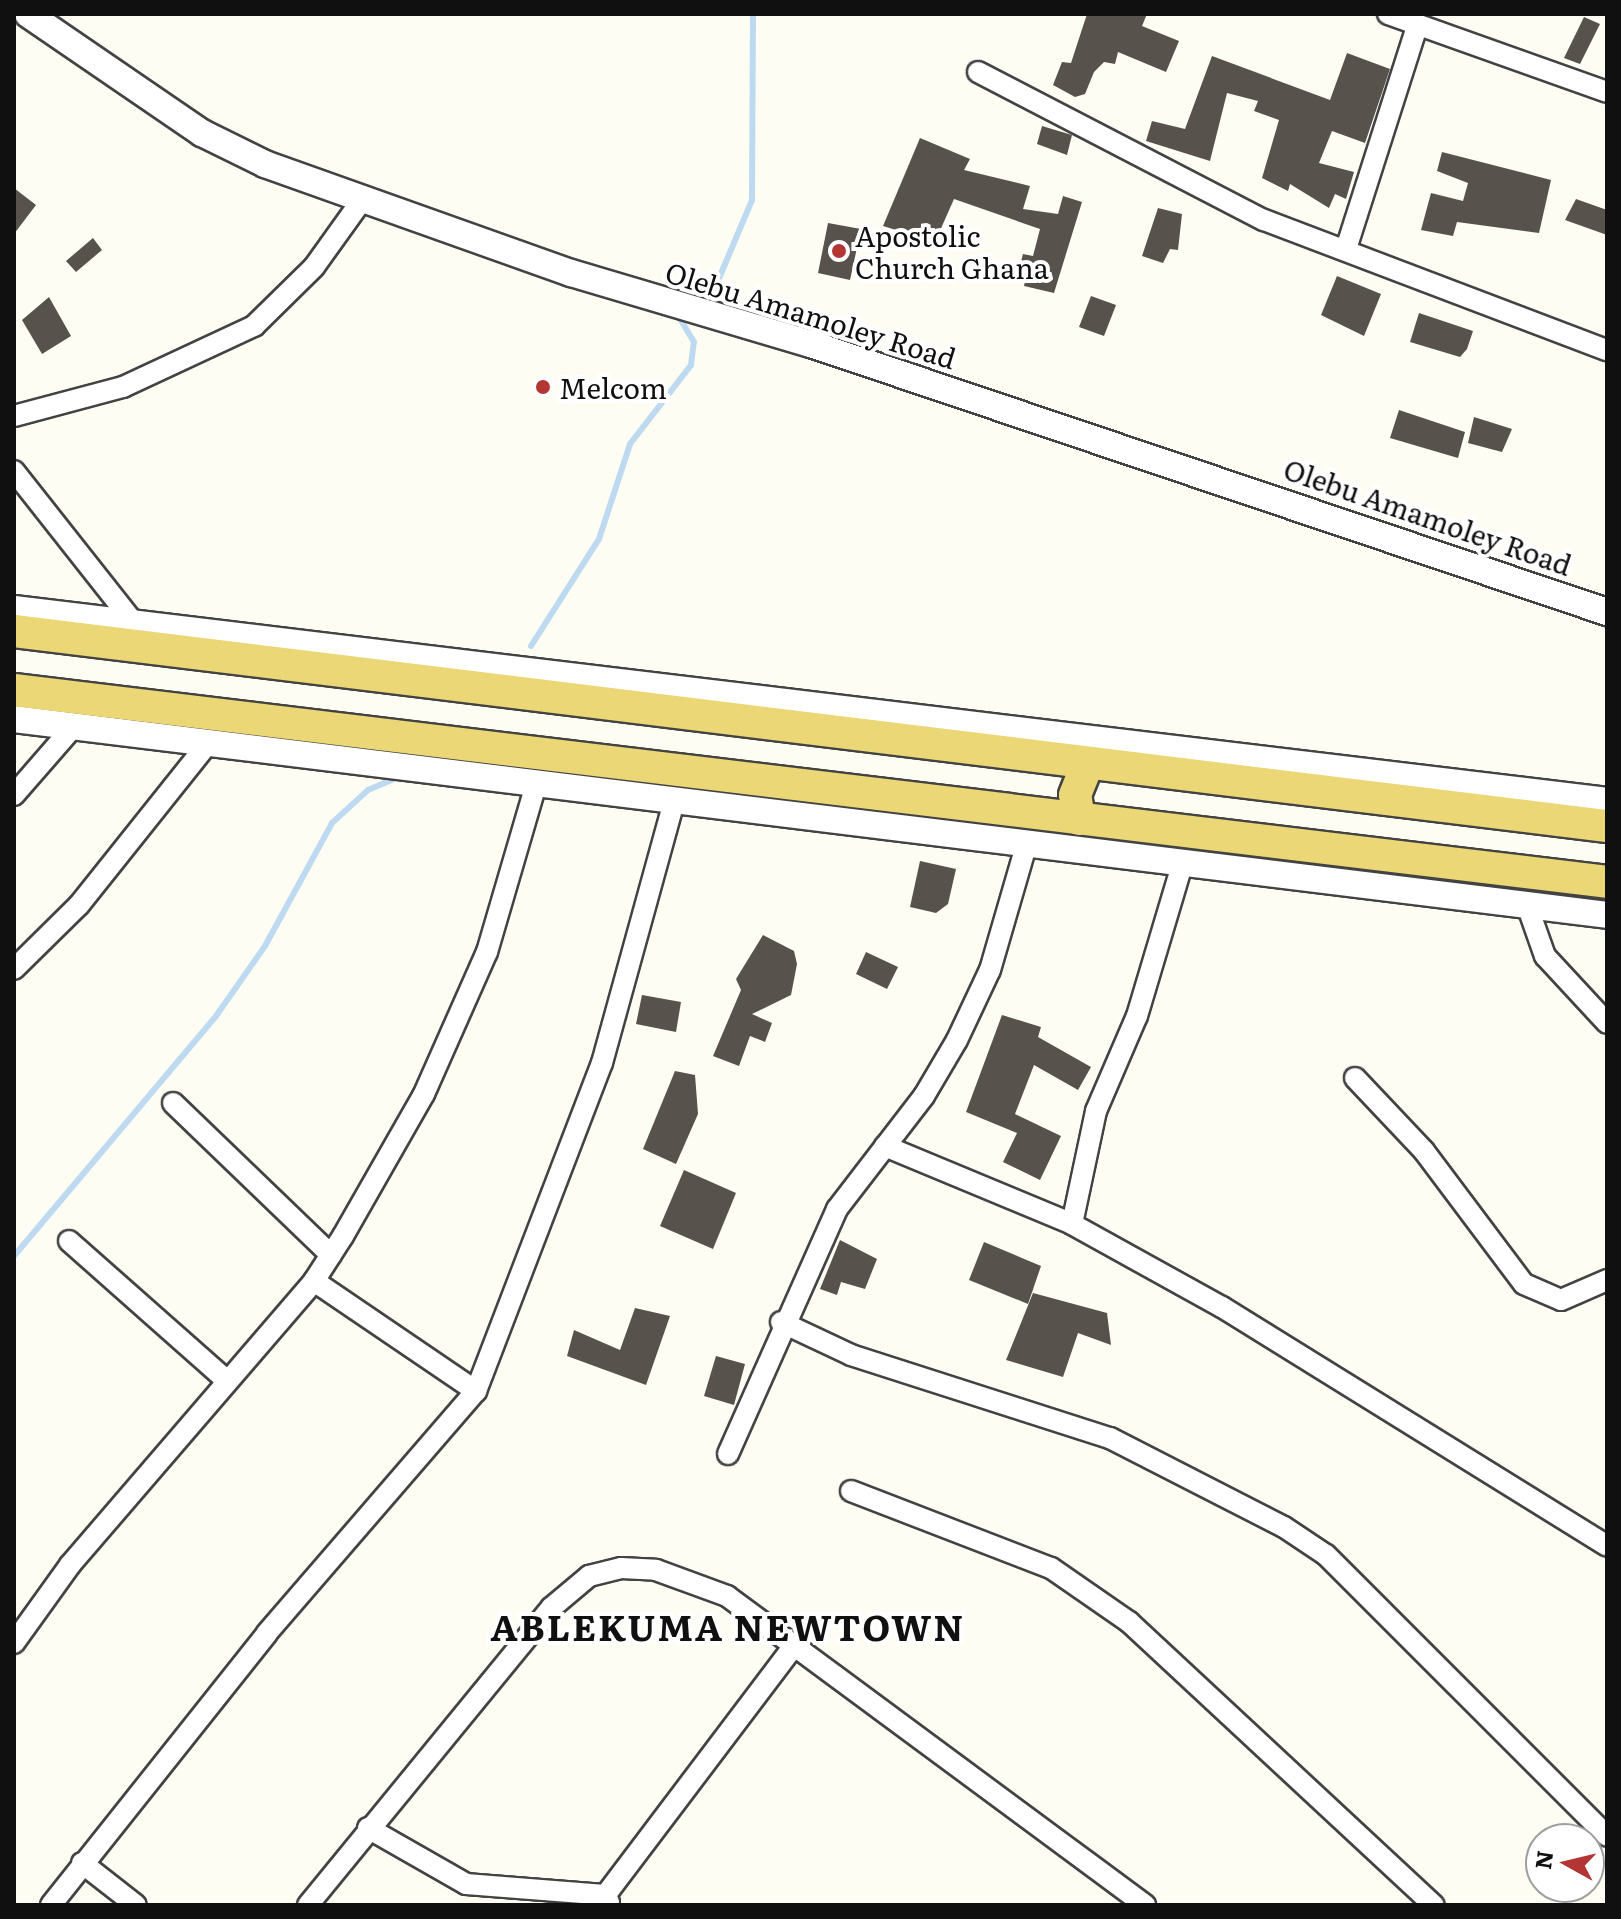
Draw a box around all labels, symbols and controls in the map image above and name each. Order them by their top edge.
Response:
place label: Apostolic Church Ghana [855,218,1049,284]
marker: Apostolic Church Ghana [830,242,848,260]
street label: Olebu Amamoley Road [662,254,960,374]
place label: Melcom [559,370,667,404]
marker: Melcom [534,378,552,396]
street label: Olebu Amamoley Road [1280,451,1576,581]
district label: ABLEKUMA NEWTOWN [491,1604,965,1648]
north arrow [1525,1823,1605,1903]
text: N [1525,1848,1560,1871]

